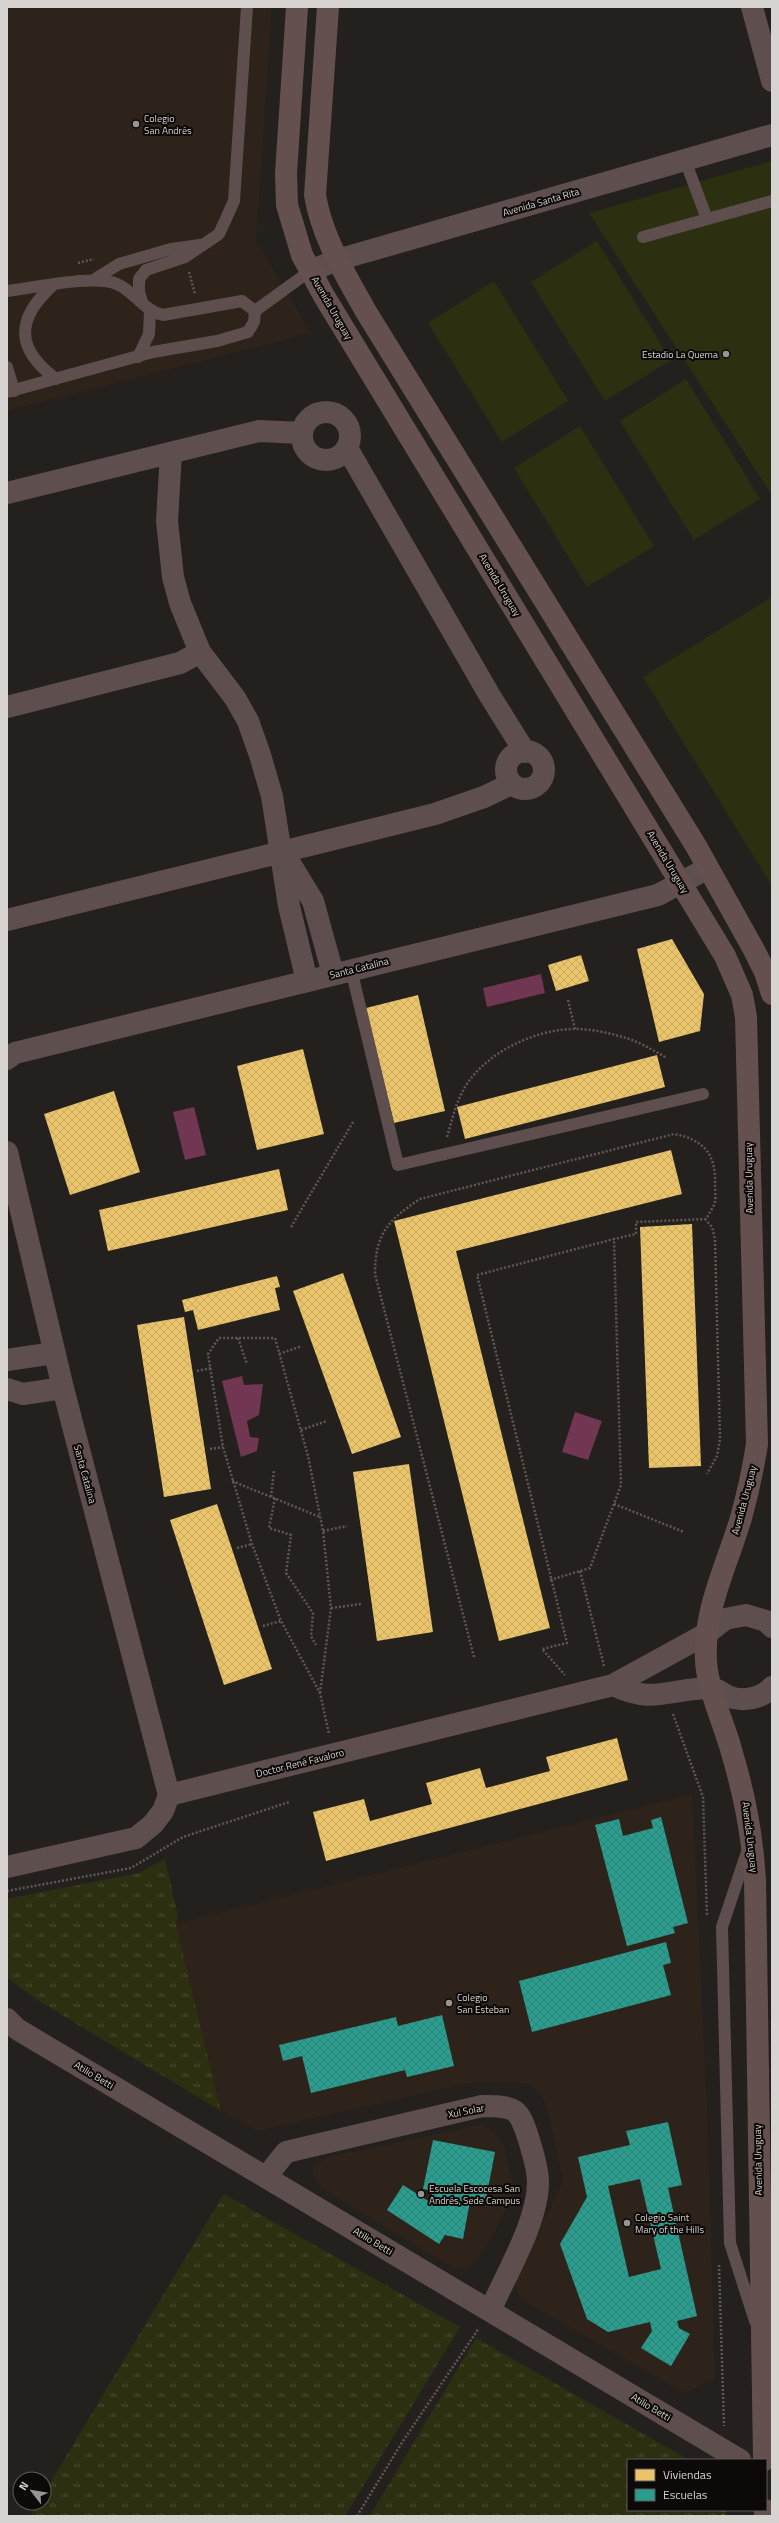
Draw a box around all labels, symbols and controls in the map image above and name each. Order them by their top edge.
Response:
place label: Colegio San Andrés [144,111,192,138]
marker: Colegio San Andrés [131,119,141,129]
street label: Avenida Santa Rita [501,184,581,220]
street label: Avenida Uruguay [308,273,356,343]
place label: Estadio La Quema [642,347,718,362]
marker: Estadio La Quema [721,349,731,359]
street label: Avenida Uruguay [475,551,525,619]
street label: Avenida Uruguay [643,828,693,896]
street label: Santa Catalina [328,953,390,983]
street label: Avenida Uruguay [741,1142,757,1214]
street label: Santa Catalina [70,1443,100,1505]
street label: Avenida Uruguay [728,1464,760,1536]
street label: Doctor René Favaloro [254,1745,346,1781]
street label: Avenida Uruguay [738,1801,762,1873]
place label: Colegio San Esteban [457,1990,509,2017]
marker: Colegio San Esteban [444,1998,454,2008]
street label: Atilio Betti [71,2057,117,2093]
street label: Xul Solar [447,2100,486,2122]
street label: Avenida Uruguay [750,2124,766,2196]
place label: Escuela Escocesa San Andrés, Sede Campus [429,2181,521,2208]
marker: Escuela Escocesa San Andrés, Sede Campus [416,2189,426,2199]
place label: Colegio Saint Mary of the Hills [635,2210,704,2237]
marker: Colegio Saint Mary of the Hills [622,2218,632,2228]
street label: Atilio Betti [350,2223,396,2259]
street label: Atilio Betti [628,2389,674,2425]
legend [627,2459,767,2511]
text: Viviendas [663,2465,712,2484]
north arrow [12,2471,52,2511]
text: N [15,2478,32,2493]
text: Escuelas [663,2485,708,2504]

